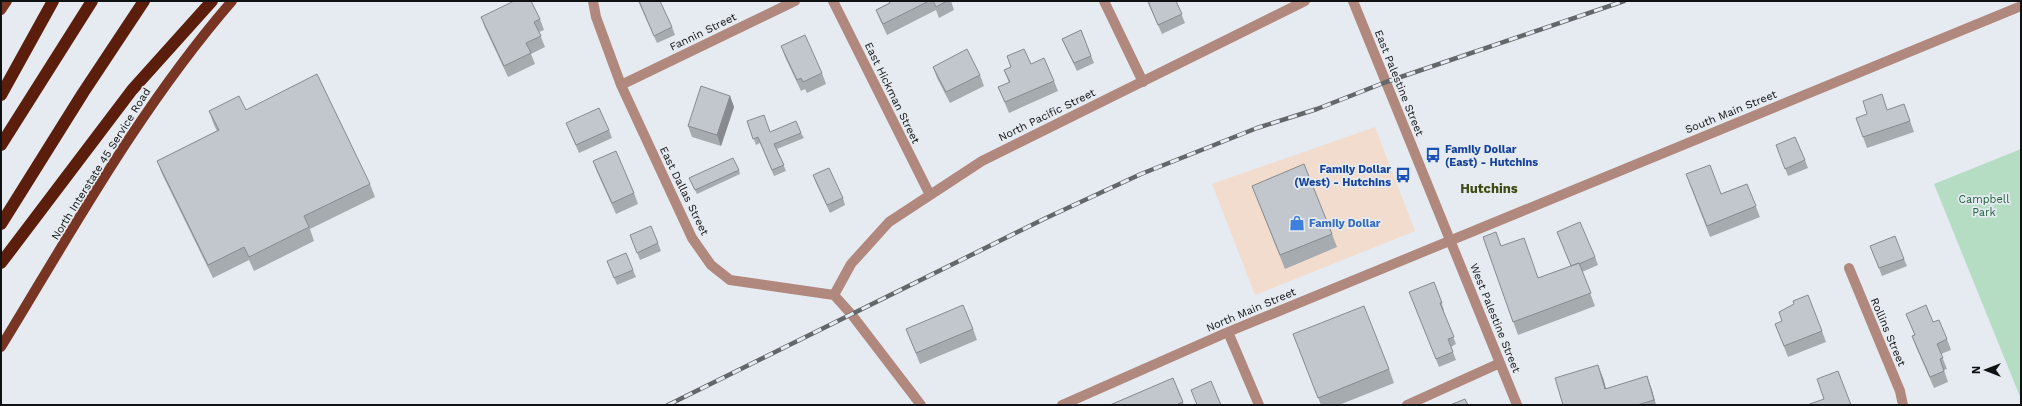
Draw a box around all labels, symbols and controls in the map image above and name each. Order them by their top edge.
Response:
street label: Fannin Street [668,10,739,54]
street label: East Palestine Street [1372,28,1426,138]
street label: East Hickman Street [862,40,922,146]
street label: North Interstate 45 Service Road [49,86,153,242]
street label: North Pacific Street [996,86,1098,144]
street label: South Main Street [1683,88,1779,136]
place label: Family Dollar (East) - Hutchins [1445,143,1538,169]
street label: East Dallas Street [657,144,711,238]
bus stop icon: Family Dollar (East) - Hutchins [1424,146,1442,164]
place label: Family Dollar (West) - Hutchins [1294,163,1391,189]
bus stop icon: Family Dollar (West) - Hutchins [1394,166,1412,184]
district label: Hutchins [1460,181,1518,196]
park label: Campbell Park [1958,193,2010,219]
shop icon: Family Dollar [1288,214,1306,232]
place label: Family Dollar [1309,217,1381,230]
street label: West Palestine Street [1467,261,1523,375]
street label: North Main Street [1204,285,1298,335]
street label: Rollins Street [1868,296,1908,368]
north arrow [1966,350,2006,390]
text: N [1970,366,1983,374]

